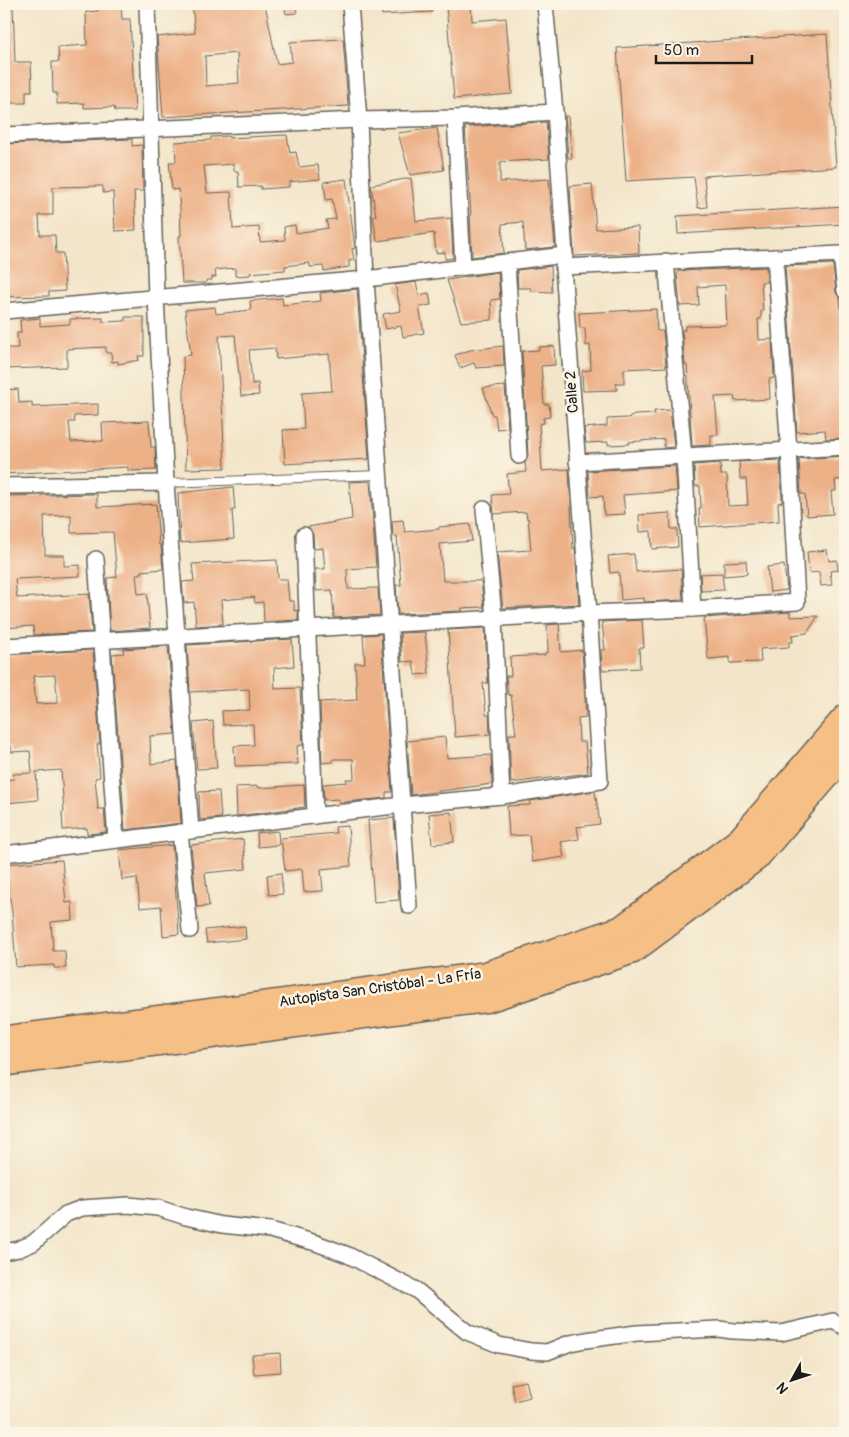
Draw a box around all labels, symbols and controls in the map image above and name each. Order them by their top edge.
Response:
scale bar [656,32,753,64]
text: 50 m [664,41,699,60]
street label: Calle 2 [561,370,583,414]
street label: Autopista San Cristóbal - La Fría [278,964,482,1012]
north arrow [766,1354,816,1404]
text: N [773,1379,792,1397]

